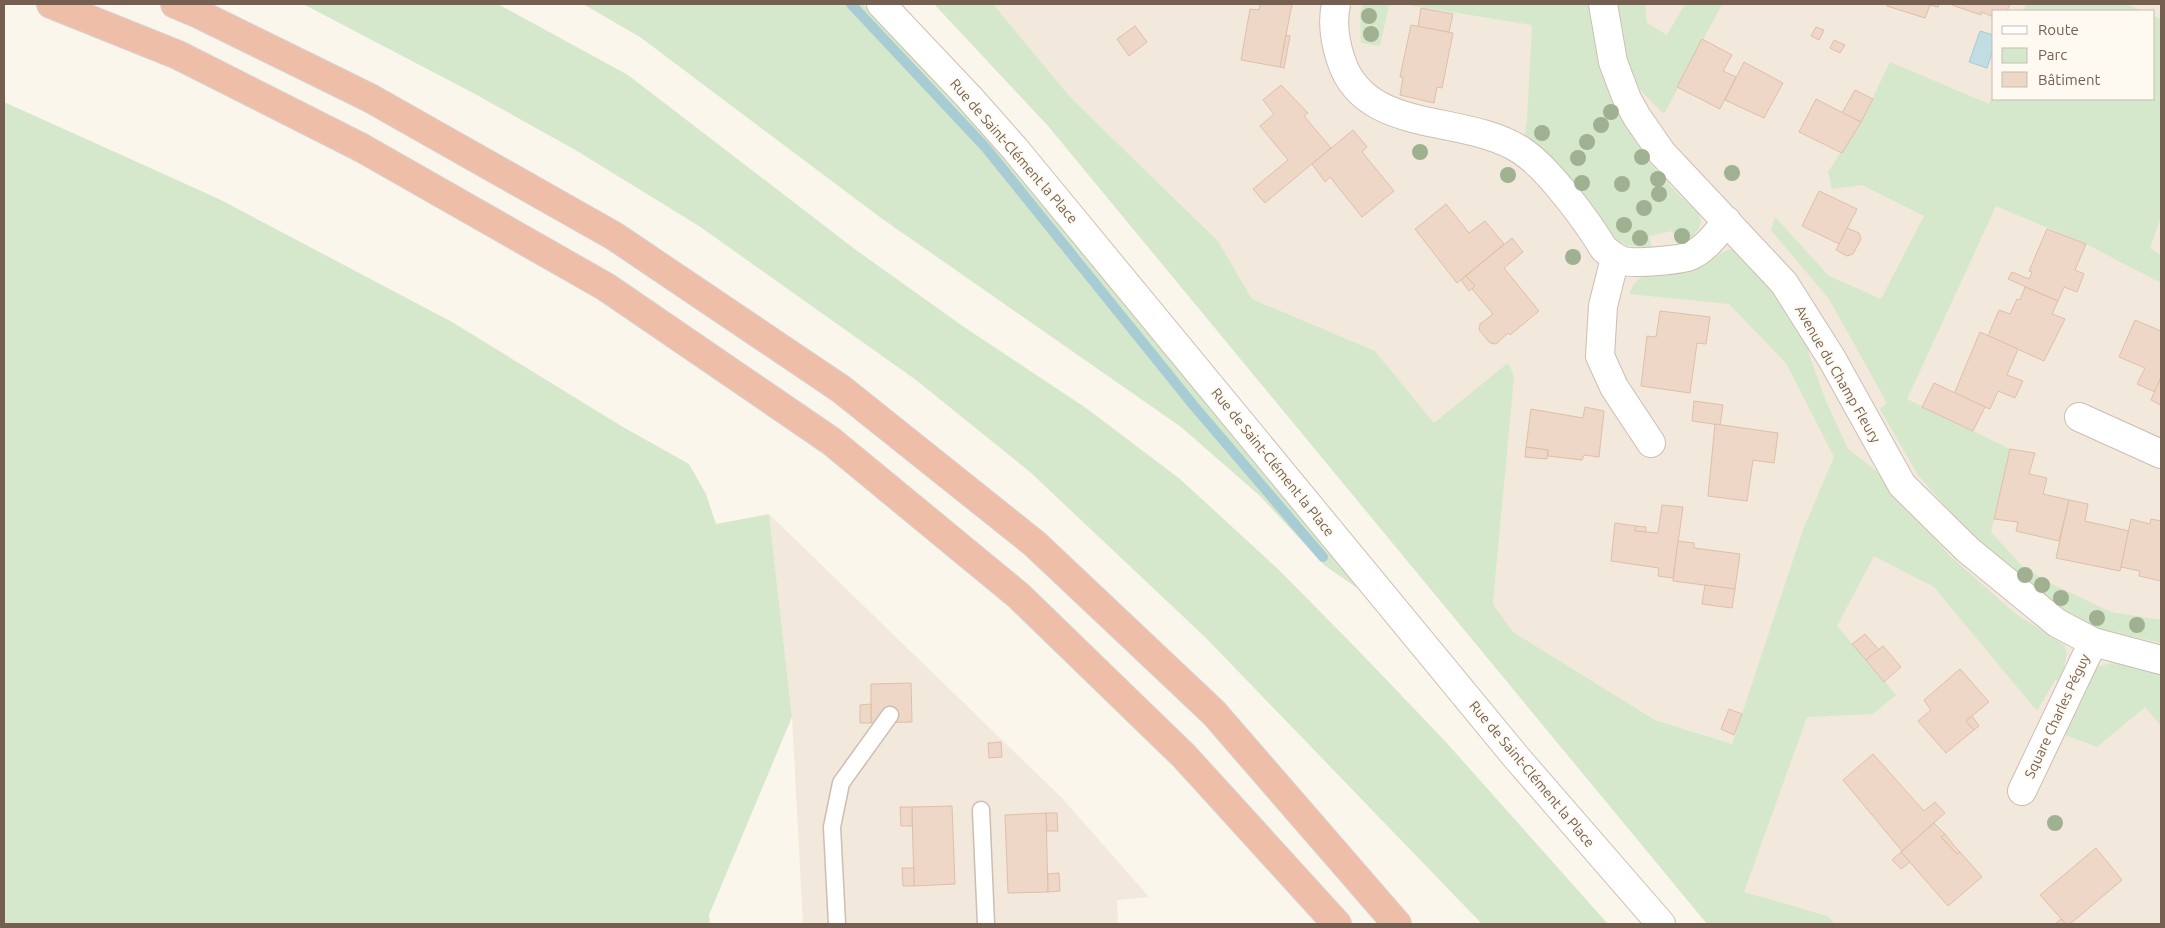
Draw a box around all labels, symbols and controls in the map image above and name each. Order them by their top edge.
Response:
legend [1992,10,2155,100]
text: Route [2038,21,2079,38]
text: Parc [2038,46,2067,63]
text: Bâtiment [2038,71,2101,88]
street label: Rue de Saint-Clément la Place [947,76,1081,226]
street label: Avenue du Champ Fleury [1792,302,1884,446]
street label: Rue de Saint-Clément la Place [1208,385,1338,539]
street label: Square Charles Péguy [2021,651,2093,781]
street label: Rue de Saint-Clément la Place [1466,698,1598,850]

